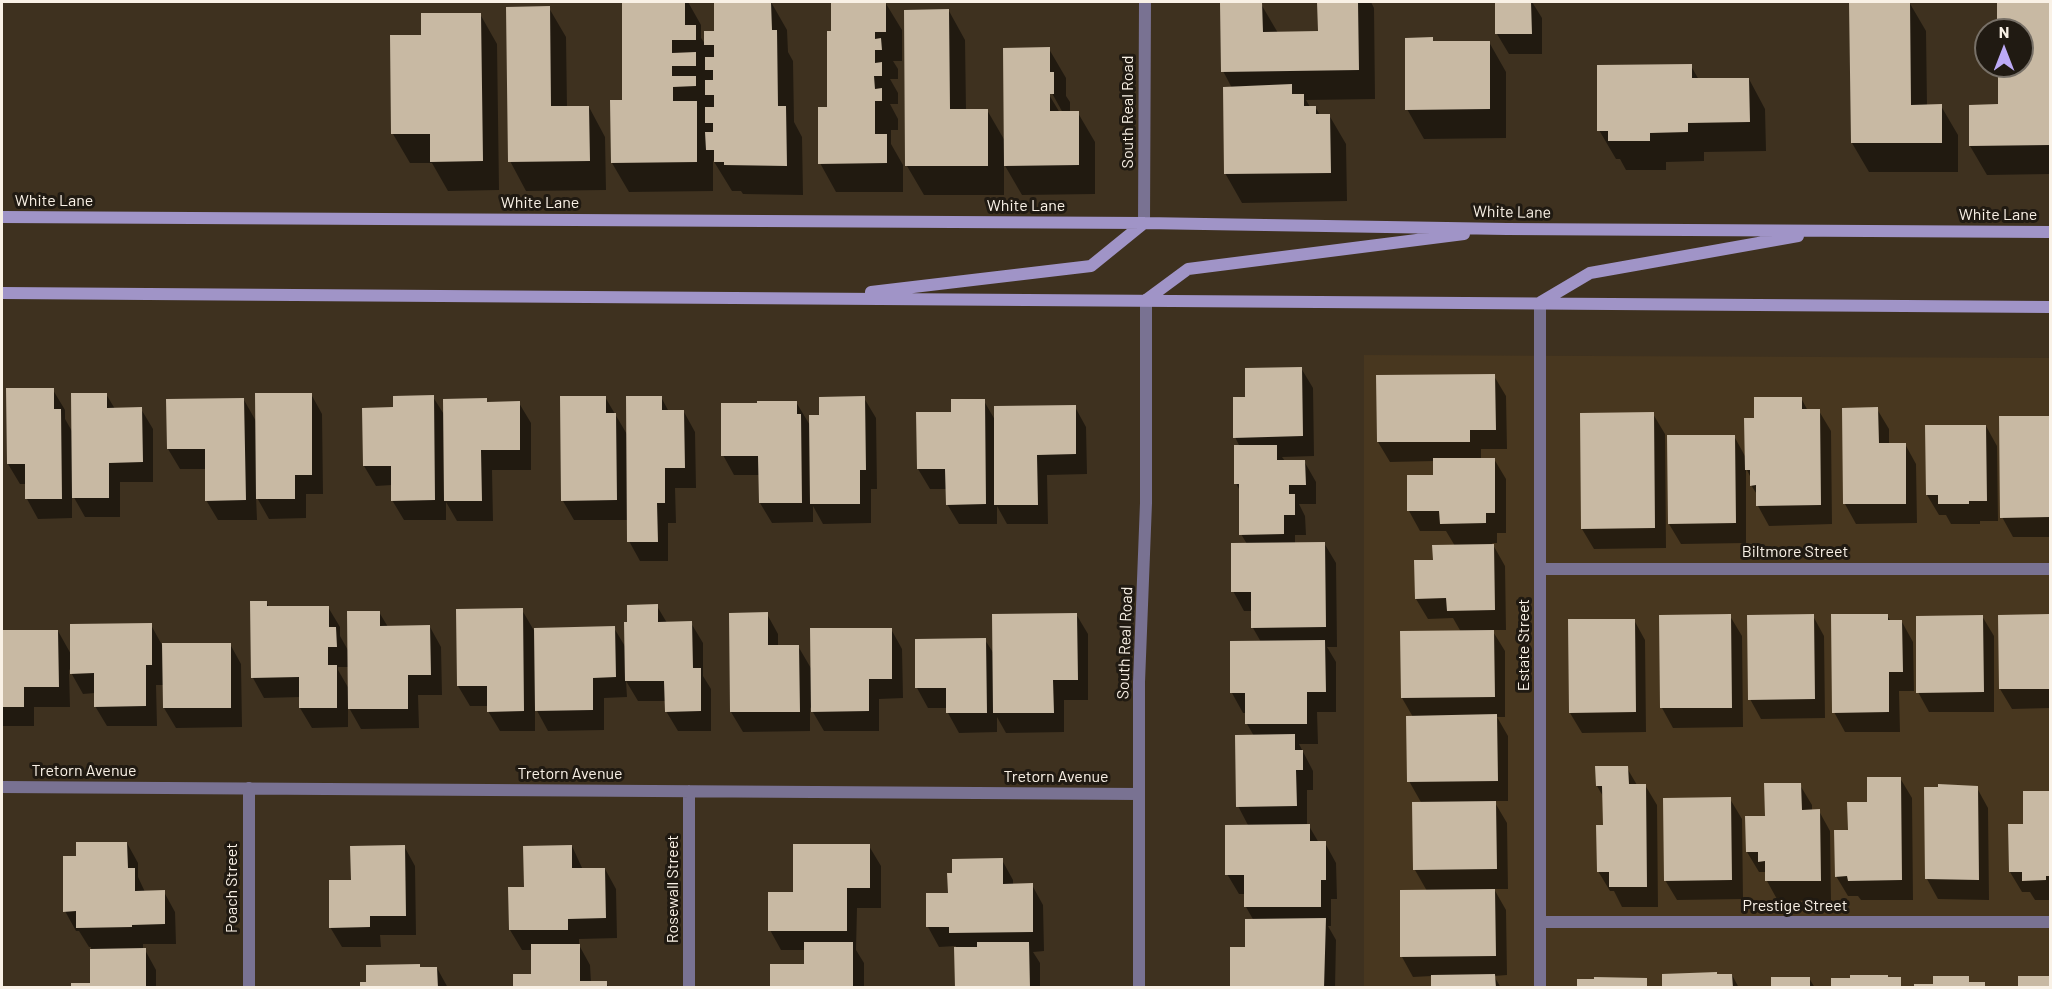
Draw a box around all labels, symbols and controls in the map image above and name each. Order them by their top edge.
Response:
north arrow [1974,18,2034,78]
text: N [1999,22,2009,41]
street label: South Real Road [1118,56,1138,168]
street label: White Lane [15,191,93,211]
street label: White Lane [501,193,579,213]
street label: White Lane [987,196,1065,216]
street label: White Lane [1473,202,1551,222]
street label: White Lane [1959,205,2037,225]
street label: Biltmore Street [1742,542,1848,562]
street label: South Real Road [1113,586,1137,700]
street label: Estate Street [1514,599,1534,691]
street label: Tretorn Avenue [31,761,137,781]
street label: Tretorn Avenue [517,764,623,784]
street label: Tretorn Avenue [1003,767,1109,787]
street label: Rosewall Street [663,835,683,943]
street label: Poach Street [222,843,242,933]
street label: Prestige Street [1742,896,1848,916]

